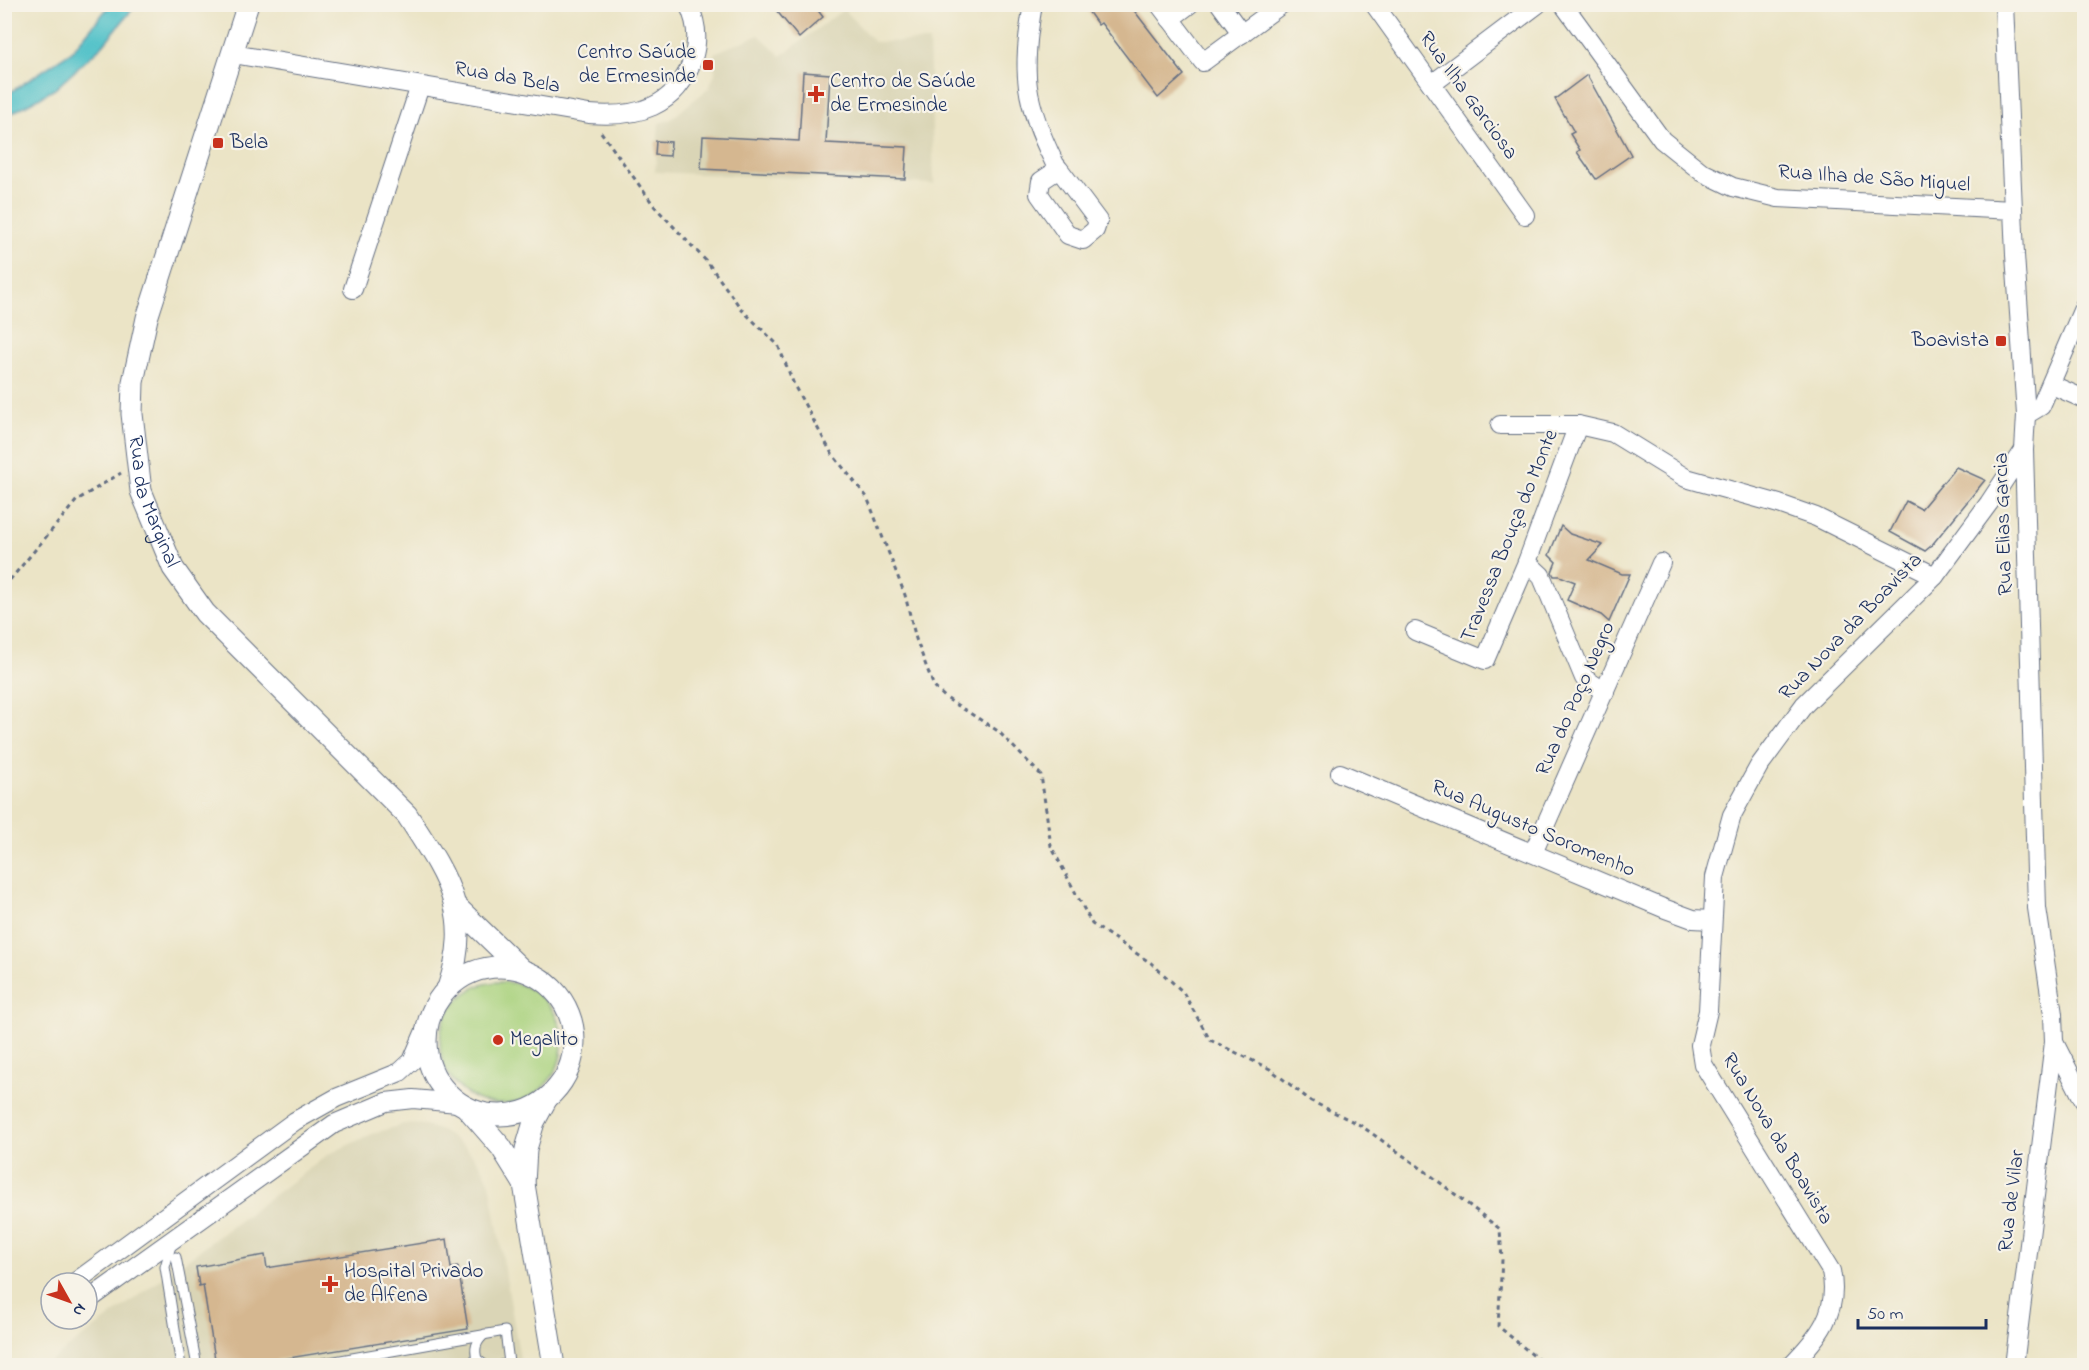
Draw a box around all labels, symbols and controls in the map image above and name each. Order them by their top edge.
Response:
street label: Rua Ilha Garciosa [1411,26,1525,166]
place label: Centro Saúde de Ermesinde [577,38,697,92]
street label: Rua da Bela [452,54,562,102]
marker: Centro Saúde de Ermesinde [701,58,715,72]
place label: Centro de Saúde de Ermesinde [830,67,976,121]
marker: Centro de Saúde de Ermesinde [807,85,825,103]
place label: Bela [229,128,268,158]
marker: Bela [211,136,225,150]
street label: Rua Ilha de São Miguel [1777,157,1971,203]
place label: Boavista [1911,326,1989,356]
marker: Boavista [1994,334,2008,348]
street label: Travessa Bouça do Monte [1454,424,1567,647]
street label: Rua da Marginal [120,434,186,572]
street label: Rua Elias Garcia [1987,452,2021,596]
street label: Rua Nova da Boavista [1772,546,1930,708]
street label: Rua do Poço Negro [1529,617,1625,782]
street label: Rua Augusto Soromenho [1425,772,1640,887]
place label: Megalito [510,1025,578,1057]
marker: Megalito [491,1033,505,1047]
street label: Rua Nova da Boavista [1714,1047,1840,1231]
street label: Rua de Vilar [1991,1148,2033,1254]
place label: Hospital Privado de Alfena [344,1257,484,1311]
north arrow [39,1271,99,1331]
marker: Hospital Privado de Alfena [321,1275,339,1293]
scale bar [1858,1292,1986,1330]
text: N [66,1298,92,1321]
text: 50 m [1867,1302,1904,1328]

